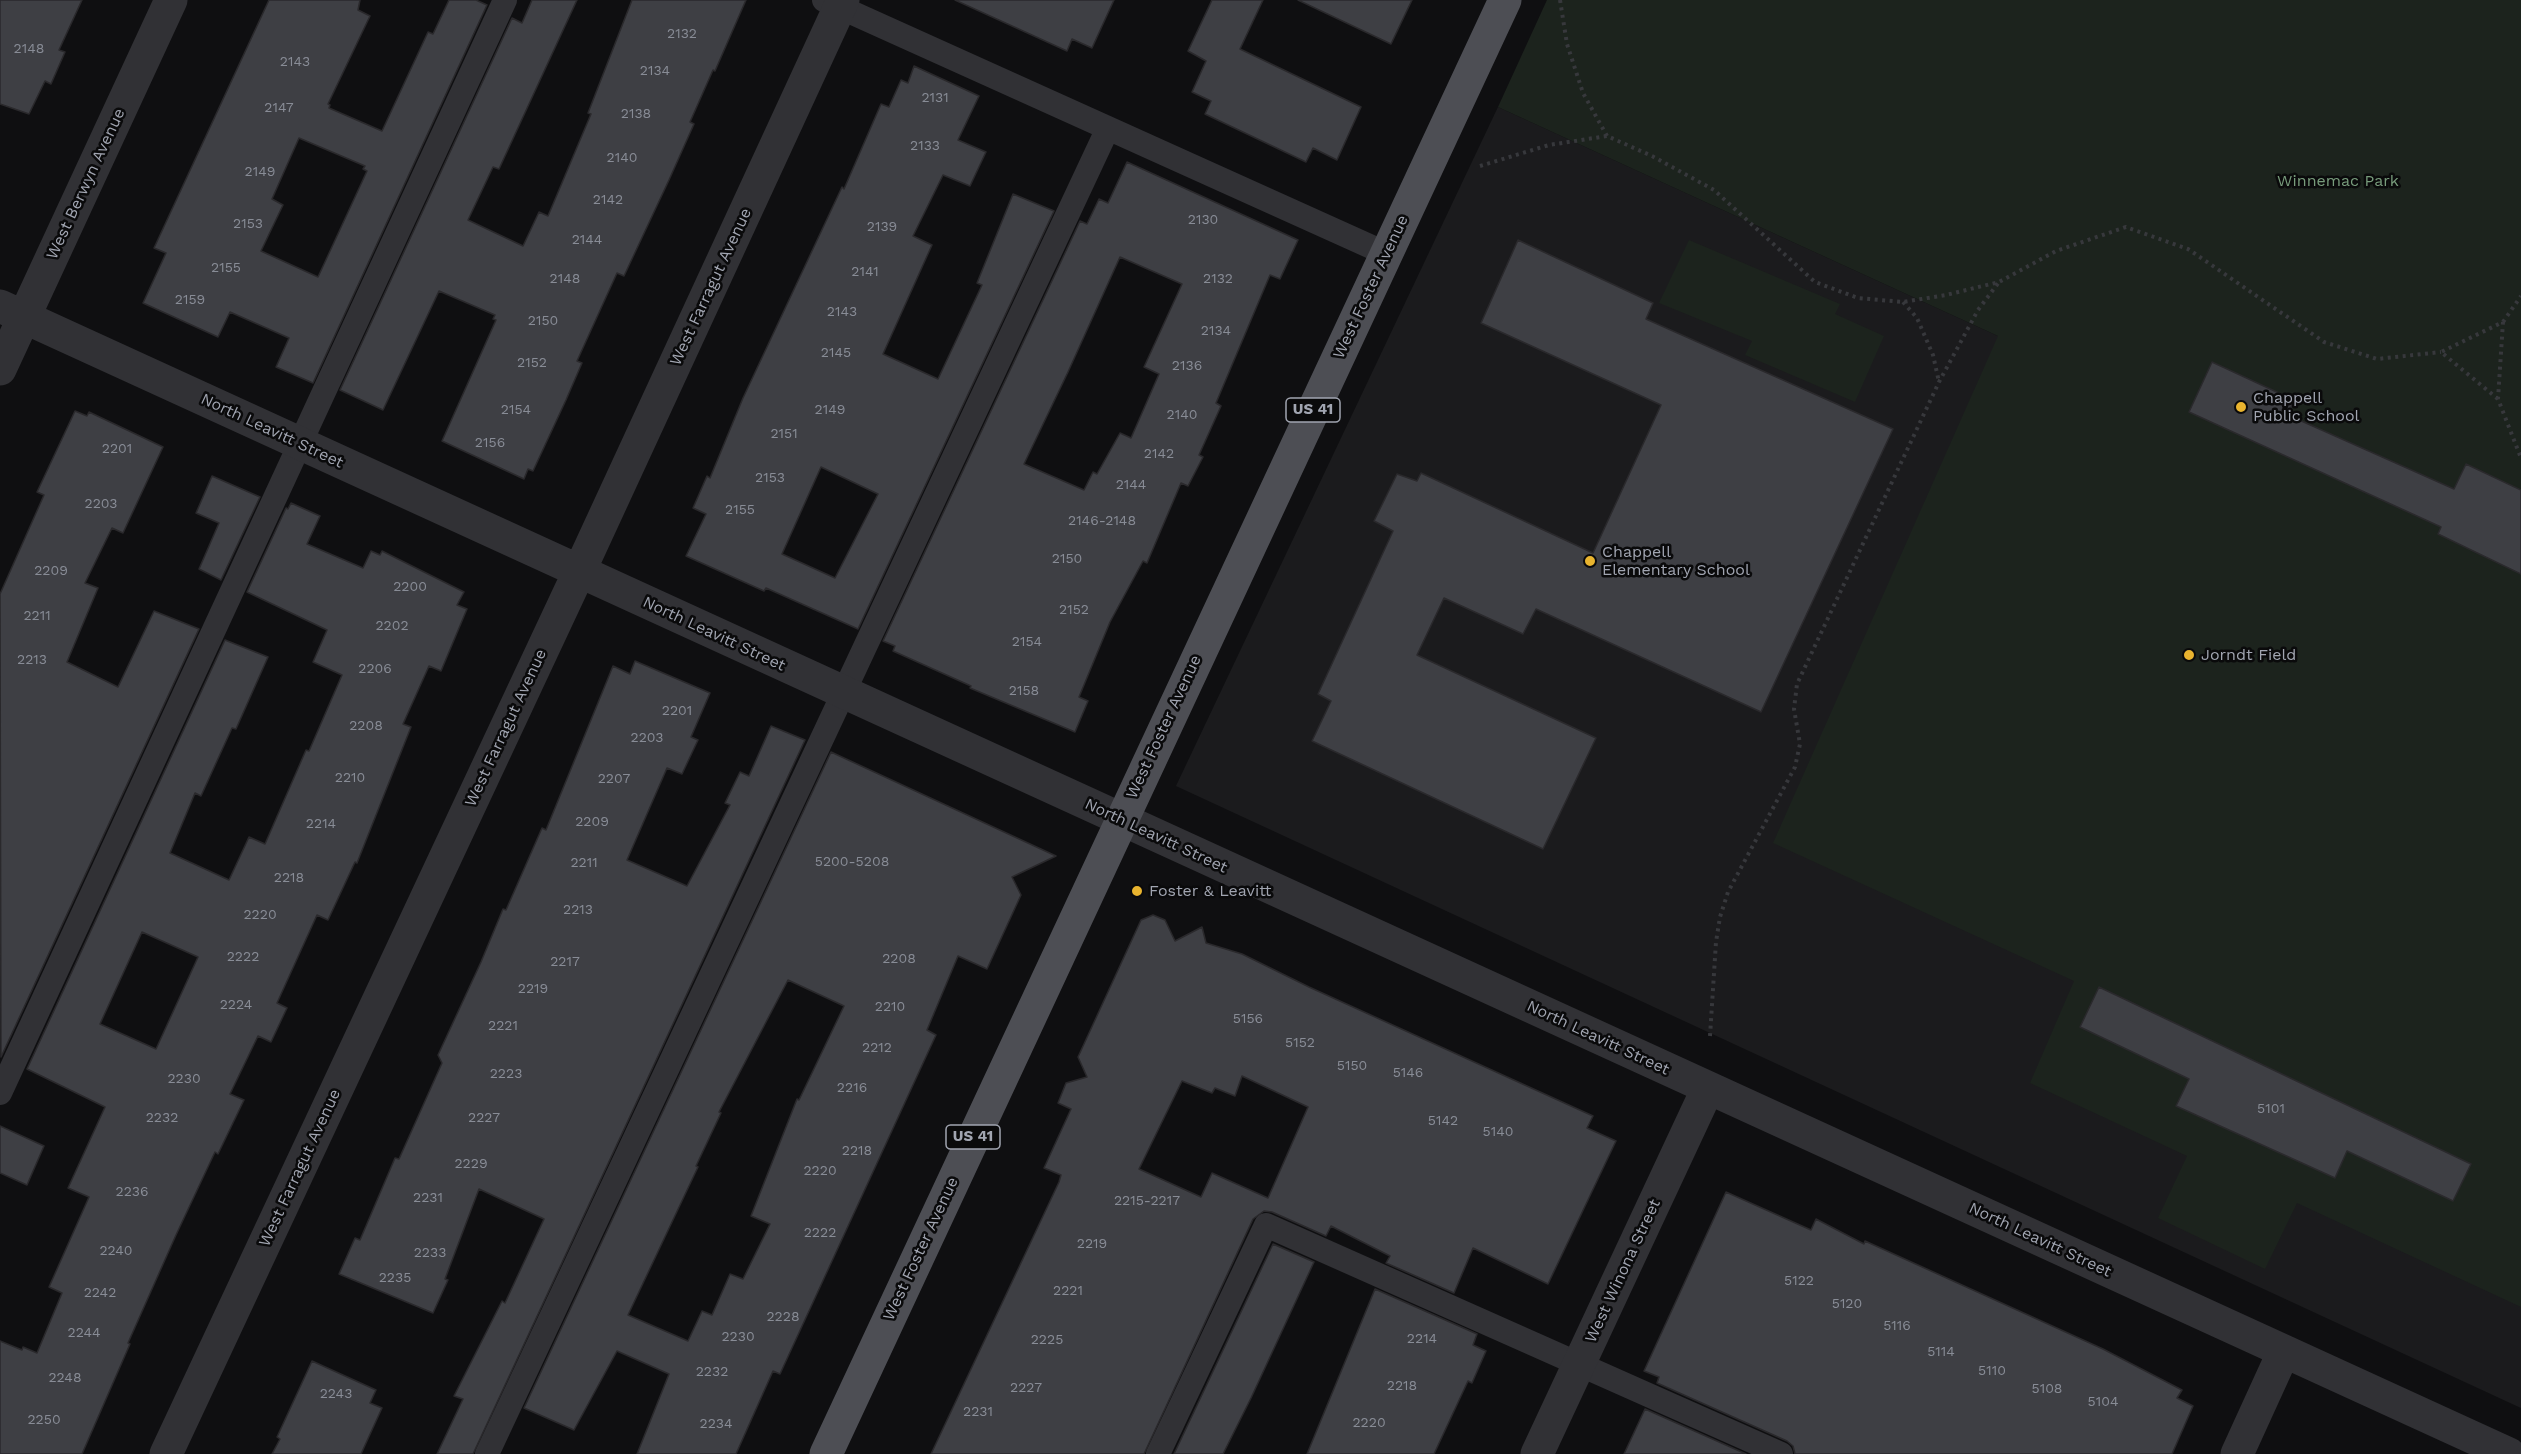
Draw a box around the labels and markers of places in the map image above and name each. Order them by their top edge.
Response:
place label: Chappell Public School [2253,388,2359,426]
marker: Chappell Public School [2234,400,2248,414]
place label: Chappell Elementary School [1602,542,1750,580]
marker: Chappell Elementary School [1583,554,1597,568]
place label: Jorndt Field [2201,645,2296,665]
marker: Jorndt Field [2182,648,2196,662]
place label: Foster & Leavitt [1149,881,1272,901]
marker: Foster & Leavitt [1130,884,1144,898]

